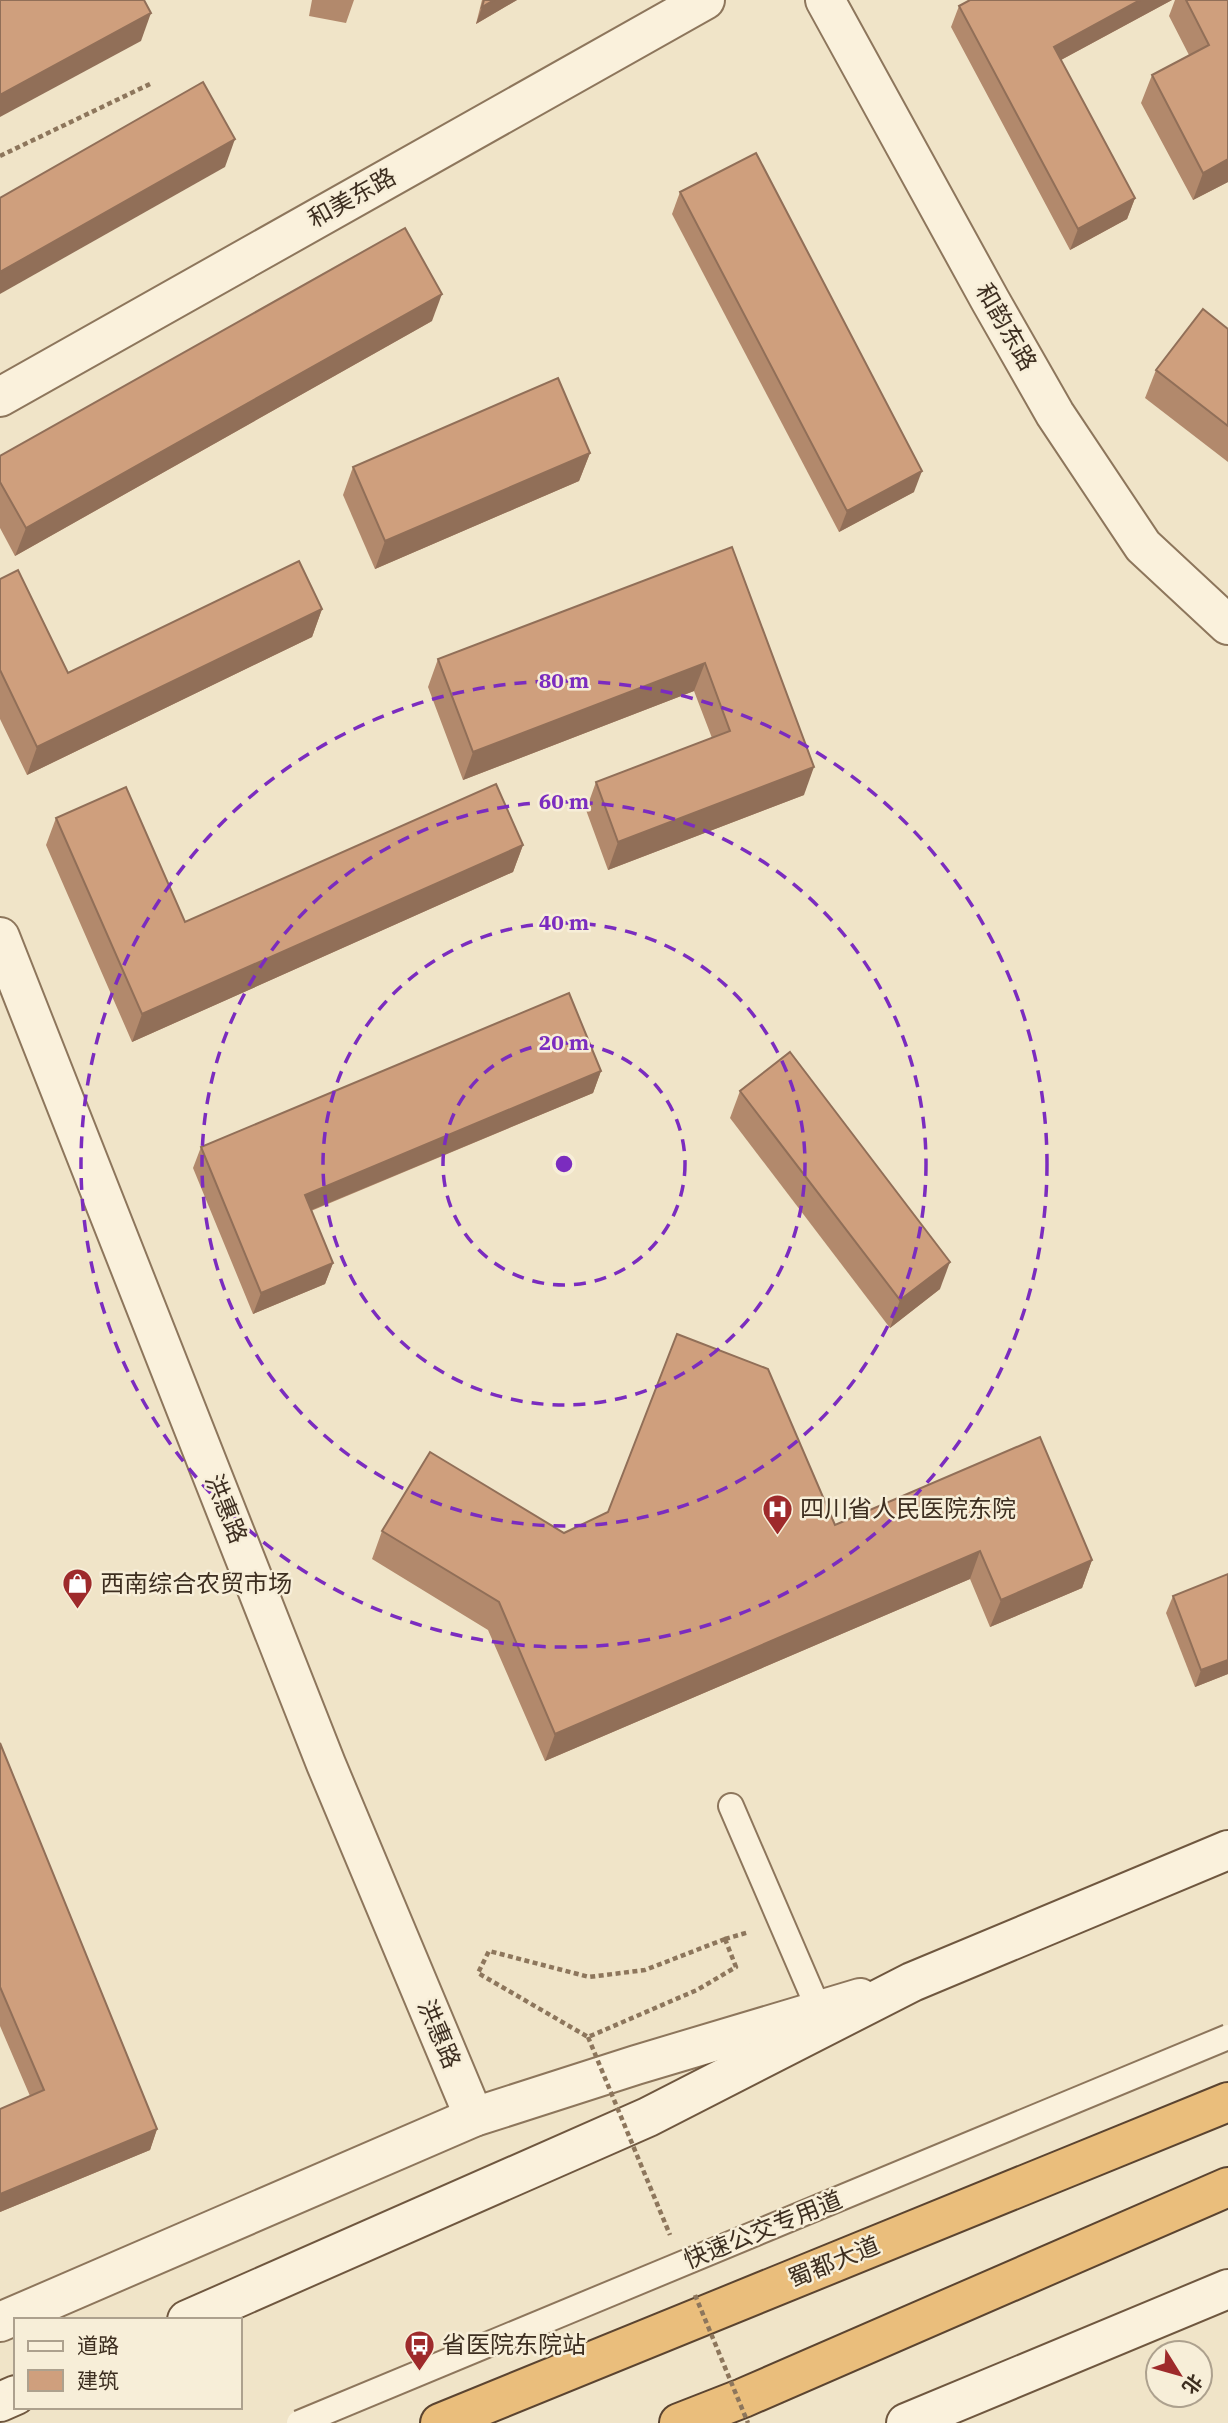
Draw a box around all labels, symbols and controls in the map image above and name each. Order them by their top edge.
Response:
street label: 和美东路 [302,160,401,234]
street label: 和韵东路 [969,277,1045,376]
text: 80 m [539,666,589,694]
text: 60 m [539,787,589,815]
text: 40 m [539,908,589,936]
text: 20 m [539,1028,589,1056]
centre of rings [552,1152,576,1176]
street label: 洪惠路 [199,1469,255,1548]
hospital icon: 四川省人民医院东院 [760,1492,794,1536]
place label: 四川省人民医院东院 [800,1492,1016,1524]
shop icon: 西南综合农贸市场 [60,1567,94,1611]
place label: 西南综合农贸市场 [100,1567,292,1599]
street label: 洪惠路 [411,1994,469,2073]
street label: 快速公交专用道 [679,2183,847,2275]
street label: 蜀都大道 [783,2228,884,2294]
legend [14,2318,242,2409]
bus stop icon: 省医院东院站 [402,2328,436,2372]
place label: 省医院东院站 [442,2328,586,2360]
text: 道路 [77,2331,119,2359]
north arrow [1144,2339,1214,2409]
text: 建筑 [77,2366,119,2394]
text: 北 [1177,2369,1208,2399]

